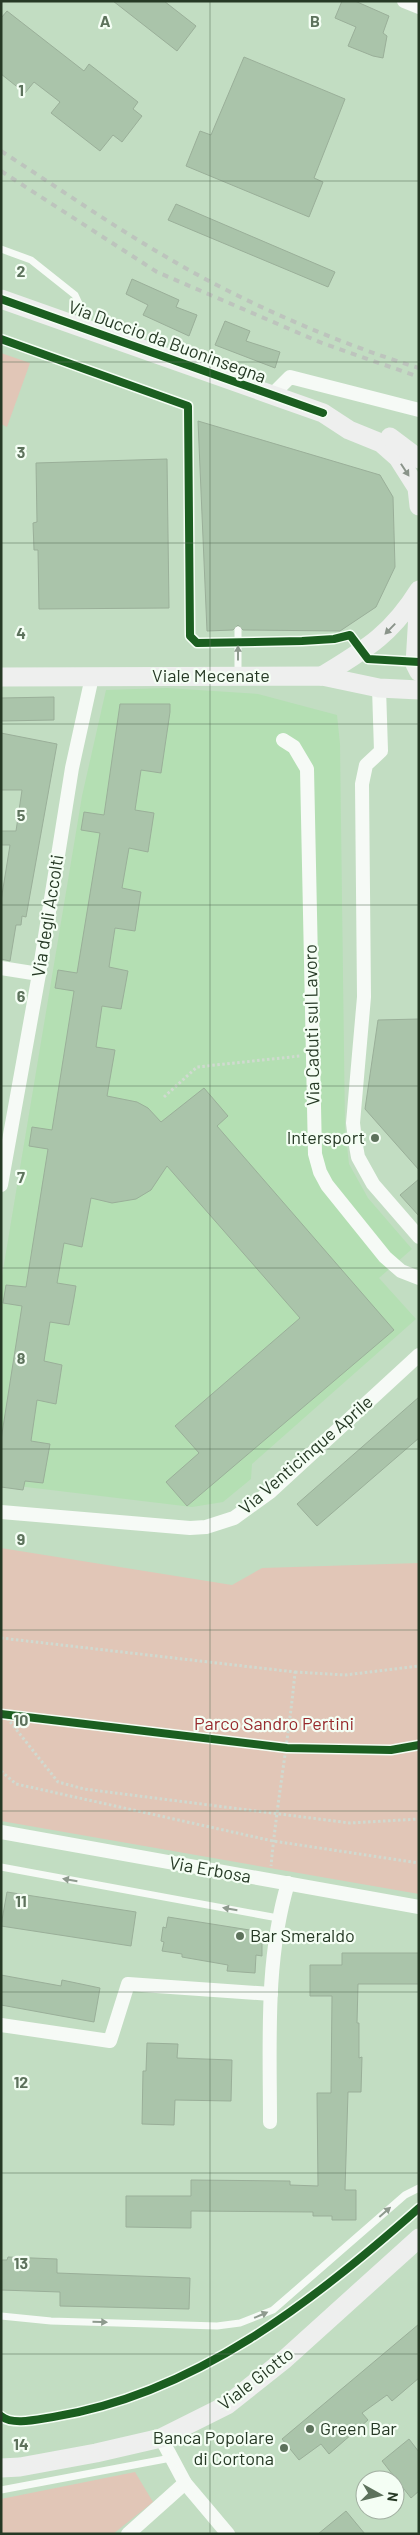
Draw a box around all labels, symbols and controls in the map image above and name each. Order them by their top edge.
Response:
text: A [100,11,111,30]
text: B [310,11,320,30]
text: 1 [18,80,24,99]
text: 2 [17,261,26,280]
street label: Via Duccio da Buoninsegna [65,295,269,387]
text: 3 [17,442,25,461]
one-way arrow [400,463,410,476]
one-way arrow [384,622,396,634]
text: 4 [16,623,26,642]
one-way arrow [234,645,242,661]
street label: Viale Mecenate [152,664,270,686]
text: 5 [17,805,26,824]
street label: Via degli Accolti [26,853,68,979]
street label: Via Caduti sul Lavoro [299,944,323,1106]
text: 6 [17,986,26,1005]
place label: Intersport [287,1126,365,1148]
marker: Intersport [369,1132,381,1144]
text: 7 [17,1167,25,1186]
text: 8 [17,1348,26,1367]
street label: Via Venticinque Aprile [234,1390,377,1518]
text: 9 [17,1529,25,1548]
text: 10 [14,1710,28,1729]
park label: Parco Sandro Pertini [194,1712,354,1734]
street label: Via Erbosa [167,1851,253,1887]
one-way arrow [62,1876,78,1884]
text: 11 [15,1891,27,1910]
one-way arrow [221,1905,237,1913]
place label: Bar Smeraldo [250,1924,355,1946]
marker: Bar Smeraldo [234,1930,246,1942]
text: 12 [14,2072,28,2091]
one-way arrow [379,2206,391,2218]
text: 13 [14,2253,28,2272]
one-way arrow [254,2311,268,2319]
one-way arrow [92,2318,108,2326]
street label: Viale Giotto [213,2342,298,2414]
place label: Green Bar [320,2417,397,2439]
marker: Green Bar [304,2423,316,2435]
place label: Banca Popolare di Cortona [153,2426,274,2469]
text: 14 [13,2434,29,2453]
marker: Banca Popolare di Cortona [278,2442,290,2454]
north arrow [355,2470,405,2520]
text: N [384,2491,402,2503]

